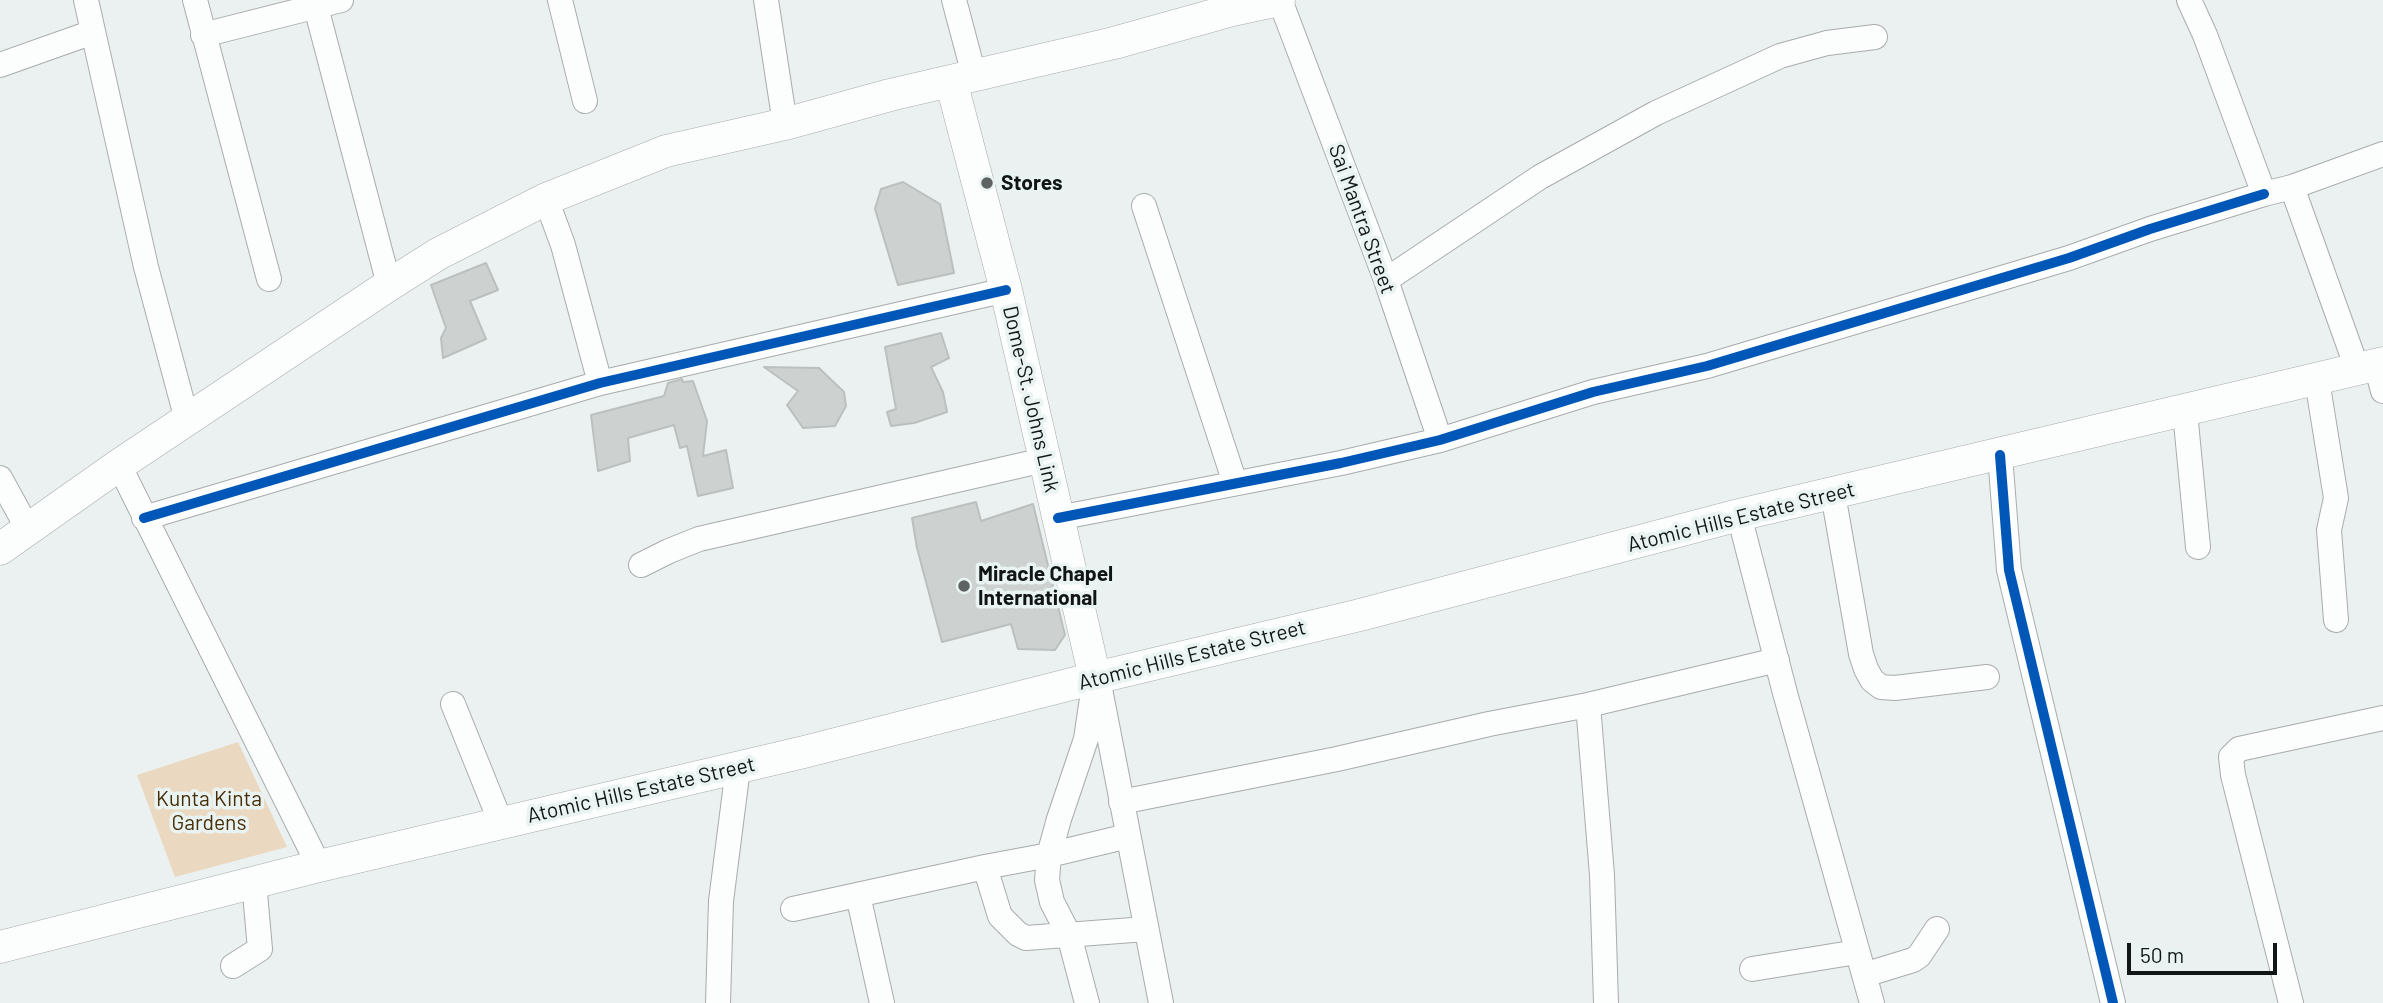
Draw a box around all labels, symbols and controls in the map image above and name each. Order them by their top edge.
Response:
street label: Sai Mantra Street [1323,141,1401,297]
place label: Stores [1001,170,1063,196]
marker: Stores [979,175,995,191]
street label: Dome-St. Johns Link [997,303,1065,495]
street label: Atomic Hills Estate Street [1625,477,1857,557]
place label: Miracle Chapel International [978,561,1113,611]
marker: Miracle Chapel International [956,578,972,594]
street label: Atomic Hills Estate Street [1076,615,1308,695]
street label: Atomic Hills Estate Street [525,751,757,829]
park label: Kunta Kinta Gardens [156,786,262,836]
scale bar [2131,930,2282,974]
text: 50 m [2140,942,2184,967]

